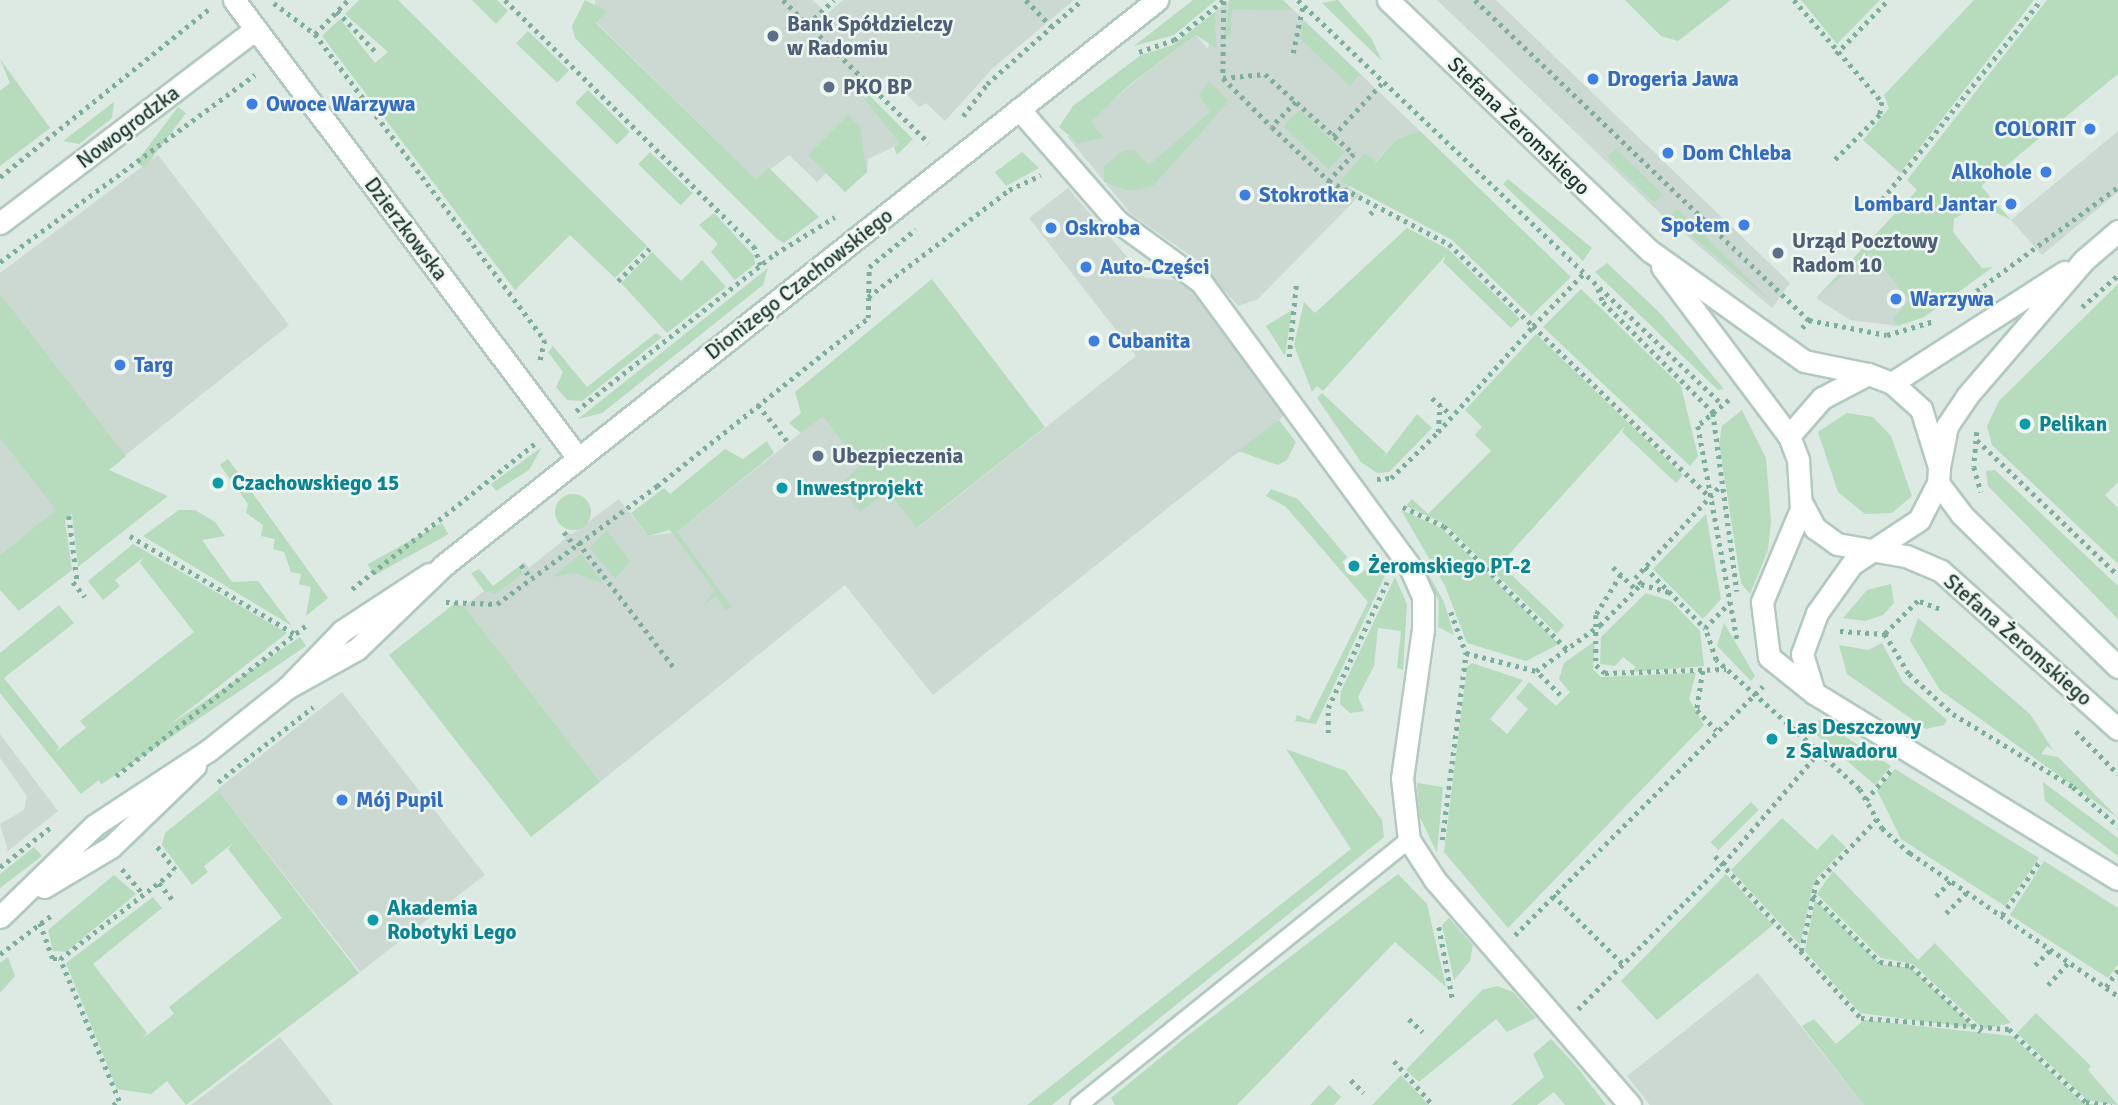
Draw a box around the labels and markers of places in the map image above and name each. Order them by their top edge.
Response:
place label: Bank Spółdzielczy w Radomiu [787,11,953,61]
marker: Bank Spółdzielczy w Radomiu [765,28,781,44]
place label: Drogeria Jawa [1607,66,1739,92]
marker: Drogeria Jawa [1585,71,1601,87]
place label: PKO BP [843,74,912,100]
marker: PKO BP [821,79,837,95]
place label: Owoce Warzywa [266,91,416,117]
marker: Owoce Warzywa [244,96,260,112]
place label: COLORIT [1994,116,2076,142]
marker: COLORIT [2082,121,2098,137]
place label: Dom Chleba [1682,140,1792,166]
marker: Dom Chleba [1660,145,1676,161]
place label: Alkohole [1951,159,2032,185]
marker: Alkohole [2038,164,2054,180]
place label: Stokrotka [1259,182,1349,208]
marker: Stokrotka [1237,187,1253,203]
place label: Lombard Jantar [1854,191,1997,217]
marker: Lombard Jantar [2003,196,2019,212]
place label: Społem [1661,212,1730,238]
place label: Oskroba [1065,215,1140,241]
marker: Społem [1736,217,1752,233]
marker: Oskroba [1043,220,1059,236]
place label: Urząd Pocztowy Radom 10 [1792,228,1938,278]
marker: Urząd Pocztowy Radom 10 [1770,245,1786,261]
place label: Auto-Części [1100,254,1209,280]
marker: Auto-Części [1078,259,1094,275]
place label: Warzywa [1910,286,1994,312]
marker: Warzywa [1888,291,1904,307]
place label: Cubanita [1108,328,1190,354]
marker: Cubanita [1086,333,1102,349]
place label: Targ [134,352,173,378]
marker: Targ [112,357,128,373]
place label: Pelikan [2039,411,2107,437]
marker: Pelikan [2017,416,2033,432]
place label: Ubezpieczenia [832,443,963,469]
marker: Ubezpieczenia [810,448,826,464]
place label: Czachowskiego 15 [232,470,399,496]
marker: Czachowskiego 15 [210,475,226,491]
place label: Inwestprojekt [796,475,923,501]
marker: Inwestprojekt [774,480,790,496]
place label: Żeromskiego PT-2 [1368,553,1531,579]
marker: Żeromskiego PT-2 [1346,558,1362,574]
place label: Las Deszczowy z Salwadoru [1786,714,1921,764]
marker: Las Deszczowy z Salwadoru [1764,731,1780,747]
place label: Mój Pupil [356,787,443,813]
marker: Mój Pupil [334,792,350,808]
place label: Akademia Robotyki Lego [387,895,516,945]
marker: Akademia Robotyki Lego [365,912,381,928]

